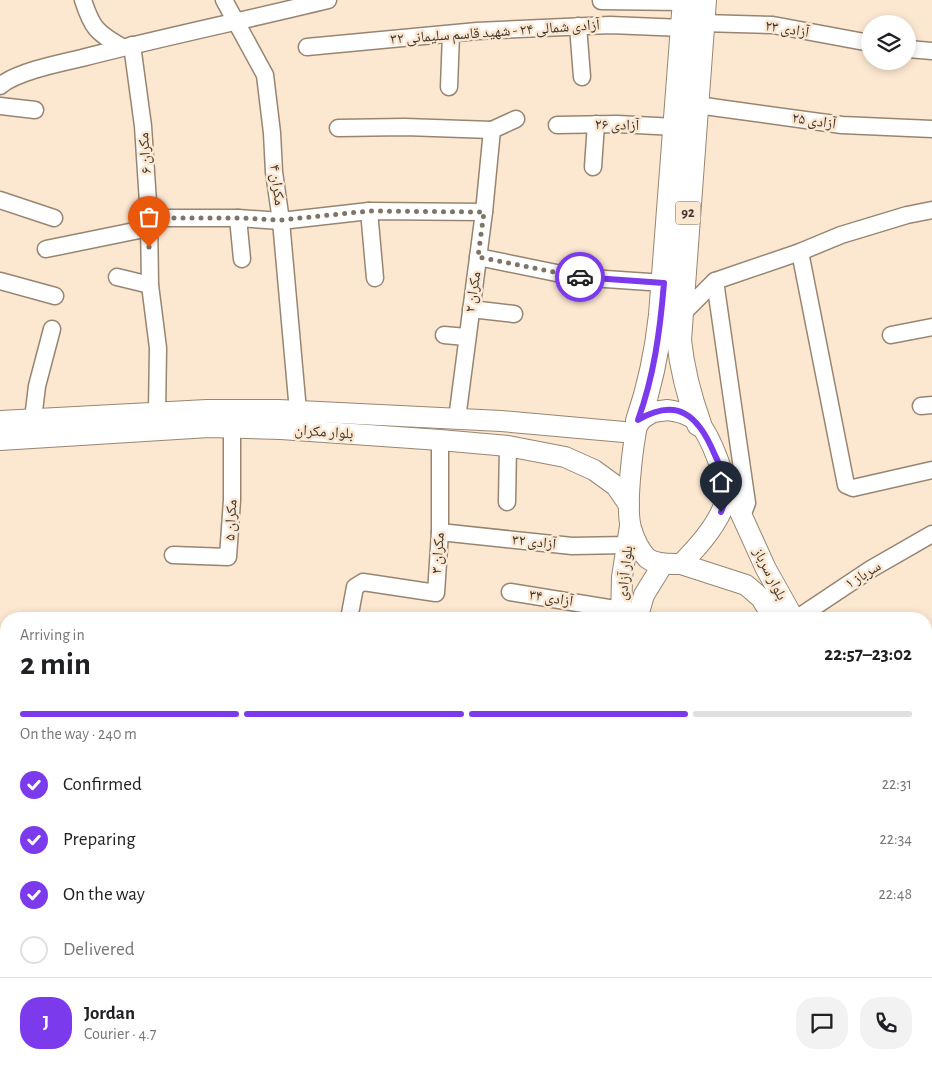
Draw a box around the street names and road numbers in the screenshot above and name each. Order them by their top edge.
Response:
street label: آزادی شمالی ۲۴ - شهید قاسم سلیمانی ۳۲ [390,16,602,49]
street label: آزادی ۲۳ [764,17,811,42]
street label: آزادی ۲۵ [791,110,838,134]
street label: آزادی ۲۶ [595,116,641,135]
street label: مکران ۶ [136,132,156,174]
street label: مکران ۴ [265,164,287,207]
road number: 92 [676,202,700,224]
street label: مکران ۲ [463,270,485,314]
street label: بلوار مکران [294,422,354,444]
street label: مکران ۵ [222,499,242,541]
street label: آزادی ۳۲ [511,531,558,554]
street label: مکران ۳ [429,532,449,574]
street label: بلوار آزادی [614,545,637,601]
street label: بلوار سرباز [749,545,789,603]
street label: سرباز ۱ [843,558,884,593]
street label: آزادی ۳۴ [528,586,575,611]

